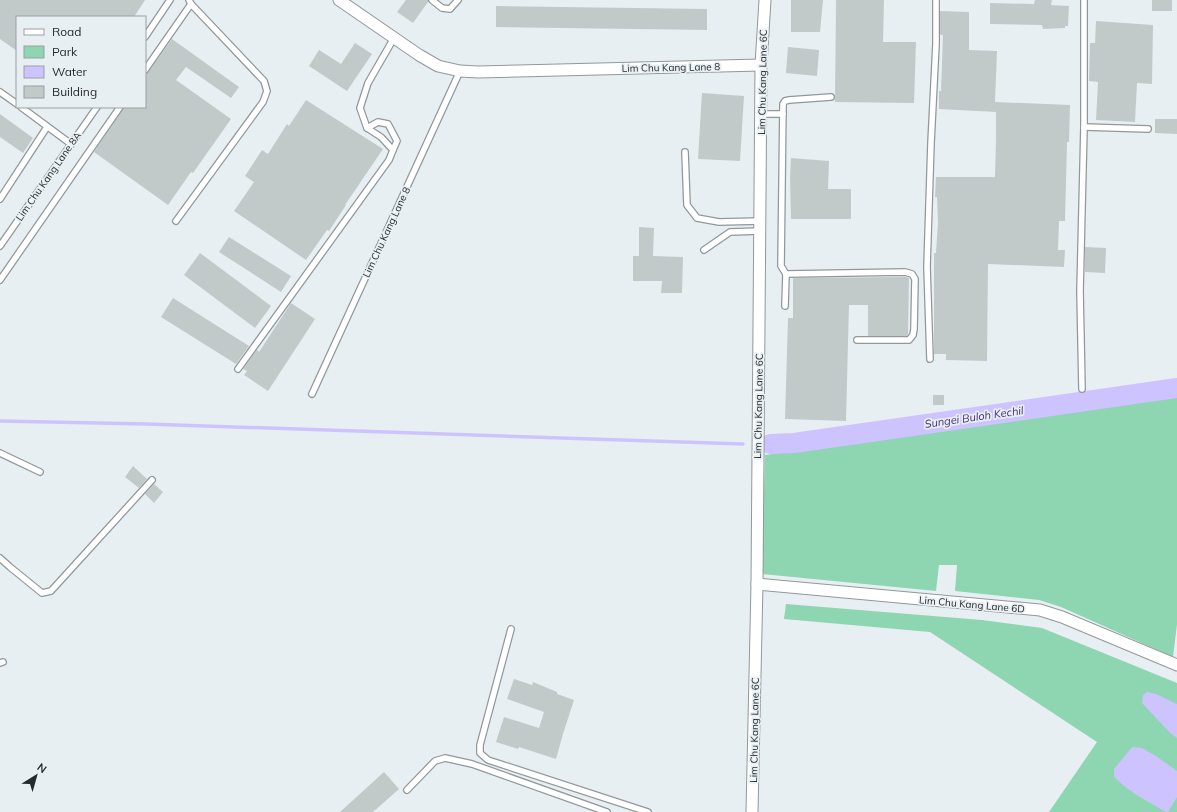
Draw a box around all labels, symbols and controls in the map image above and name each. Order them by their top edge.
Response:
legend [16,16,146,108]
text: Road [52,24,81,39]
street label: Lim Chu Kang Lane 6C [755,29,770,135]
text: Park [52,44,78,59]
street label: Lim Chu Kang Lane 8 [622,60,720,75]
text: Water [52,64,88,79]
text: Building [52,84,97,99]
street label: Lim Chu Kang Lane 8A [13,129,84,223]
street label: Lim Chu Kang Lane 8 [360,185,413,280]
street label: Lim Chu Kang Lane 6C [751,353,766,459]
water label: Sungei Buloh Kechil [924,403,1025,431]
street label: Lim Chu Kang Lane 6D [919,593,1025,616]
street label: Lim Chu Kang Lane 6C [747,677,762,783]
north arrow [16,756,56,796]
text: N [34,760,50,776]

